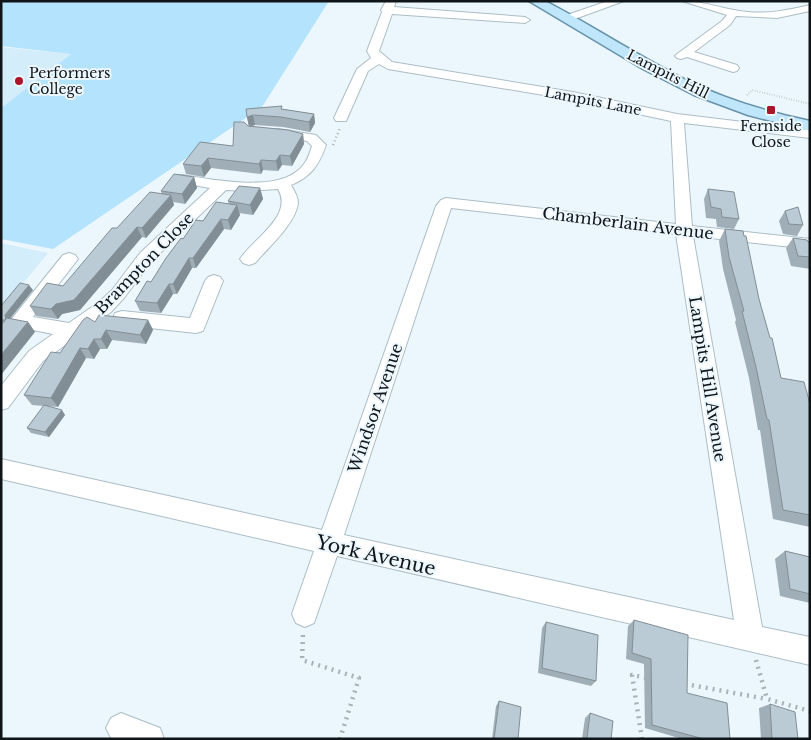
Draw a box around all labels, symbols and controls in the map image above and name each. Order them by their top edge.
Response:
street label: Lampits Hill [624,46,712,103]
place label: Performers College [29,64,110,98]
marker: Performers College [13,75,25,87]
street label: Lampits Lane [543,83,643,119]
marker: Fernside Close [765,104,777,116]
place label: Fernside Close [740,117,802,151]
street label: Chamberlain Avenue [541,203,715,243]
street label: Brampton Close [90,208,198,318]
street label: Lampits Hill Avenue [685,295,731,463]
street label: Windsor Avenue [343,341,407,476]
street label: York Avenue [313,530,438,580]

